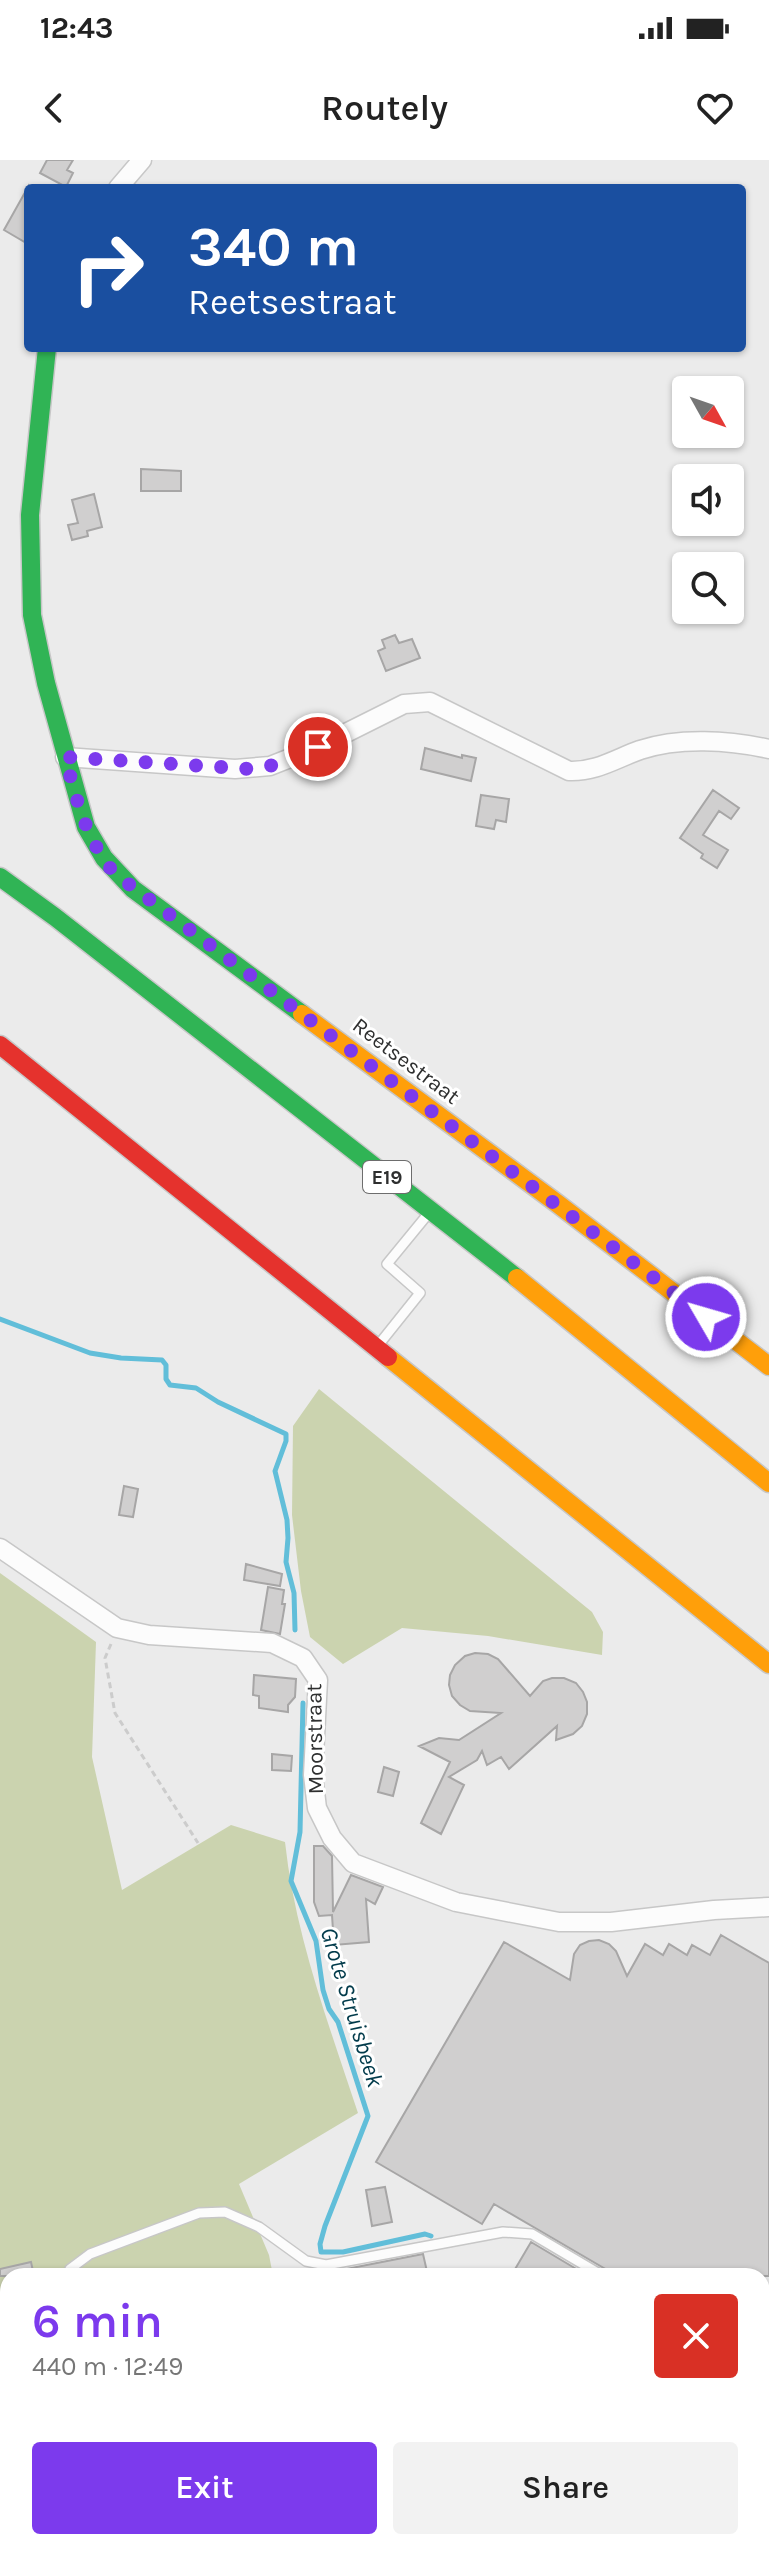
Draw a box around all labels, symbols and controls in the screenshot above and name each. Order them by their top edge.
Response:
text: 12:43 [40,10,113,46]
icon: back [32,86,76,130]
icon: heart [693,86,737,130]
text: Routely [321,87,448,129]
text: 340 m [188,214,359,279]
icon: right [56,216,160,320]
text: Reetsestraat [188,281,397,323]
north arrow [672,376,744,448]
map controls [672,376,744,624]
button: sound [672,464,744,536]
button: search [672,552,744,624]
pin [284,713,352,781]
icon: arrive [296,725,340,769]
street label: Reetsestraat [347,1012,465,1110]
road number: E19 [363,1161,411,1193]
position arrow [664,1275,748,1359]
street label: Moorstraat [301,1683,329,1795]
water label: Grote Struisbeek [314,1924,390,2091]
text: 6 min [32,2293,163,2349]
button: close [654,2294,738,2378]
text: 440 m · 12:49 [32,2351,183,2382]
button: Exit [32,2442,377,2534]
button: Share [393,2442,738,2534]

